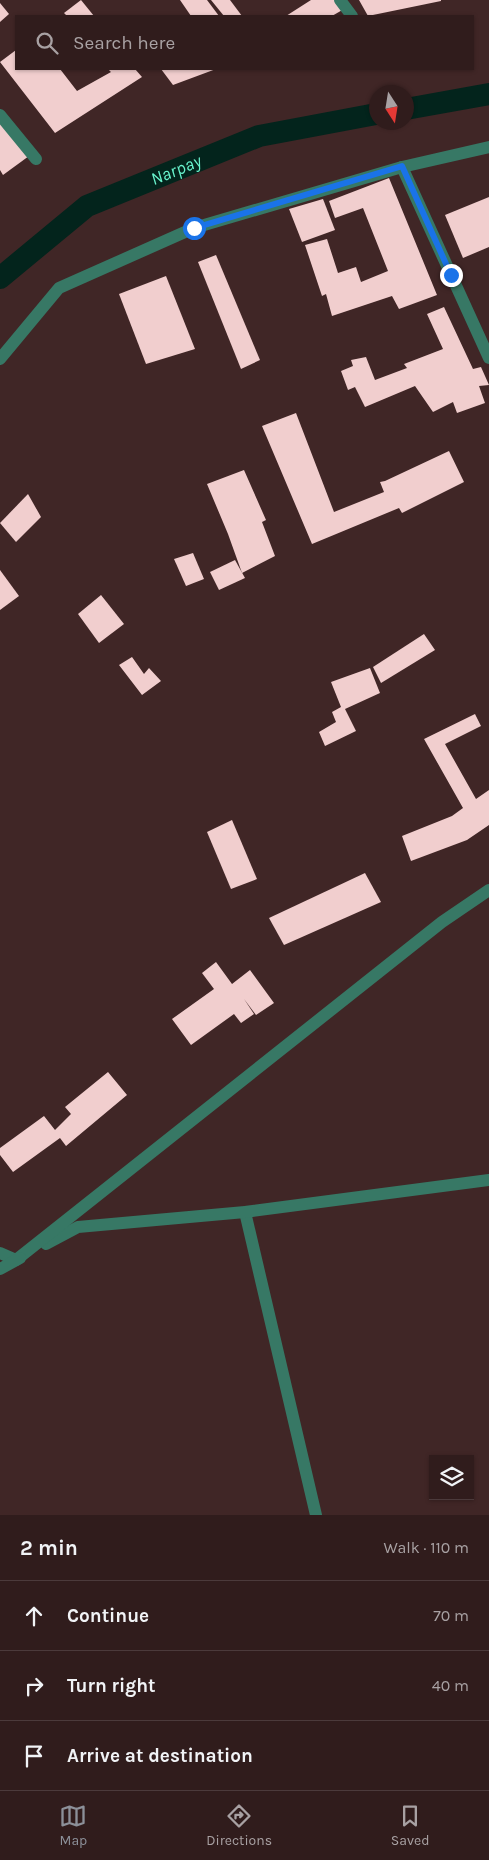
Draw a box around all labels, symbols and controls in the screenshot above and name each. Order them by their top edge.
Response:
search box [15,15,474,70]
icon: search [33,29,61,57]
text: Search here [73,32,175,54]
north arrow [369,85,414,130]
water label: Narpay [147,149,206,190]
route start [183,217,206,240]
route end [440,264,463,287]
map controls [429,1455,474,1500]
button: layers [429,1455,474,1500]
text: 2 min [20,1536,78,1560]
text: Walk · 110 m [384,1538,469,1557]
icon: ahead [20,1602,48,1630]
text: Continue [67,1605,149,1627]
text: 70 m [433,1606,469,1625]
icon: right [20,1672,48,1700]
text: Turn right [67,1675,156,1697]
text: 40 m [432,1676,469,1695]
icon: arrive [20,1742,48,1770]
text: Arrive at destination [67,1745,253,1767]
tab: Map [59,1802,87,1849]
tab: Directions [206,1802,272,1849]
tab: Saved [391,1802,430,1849]

